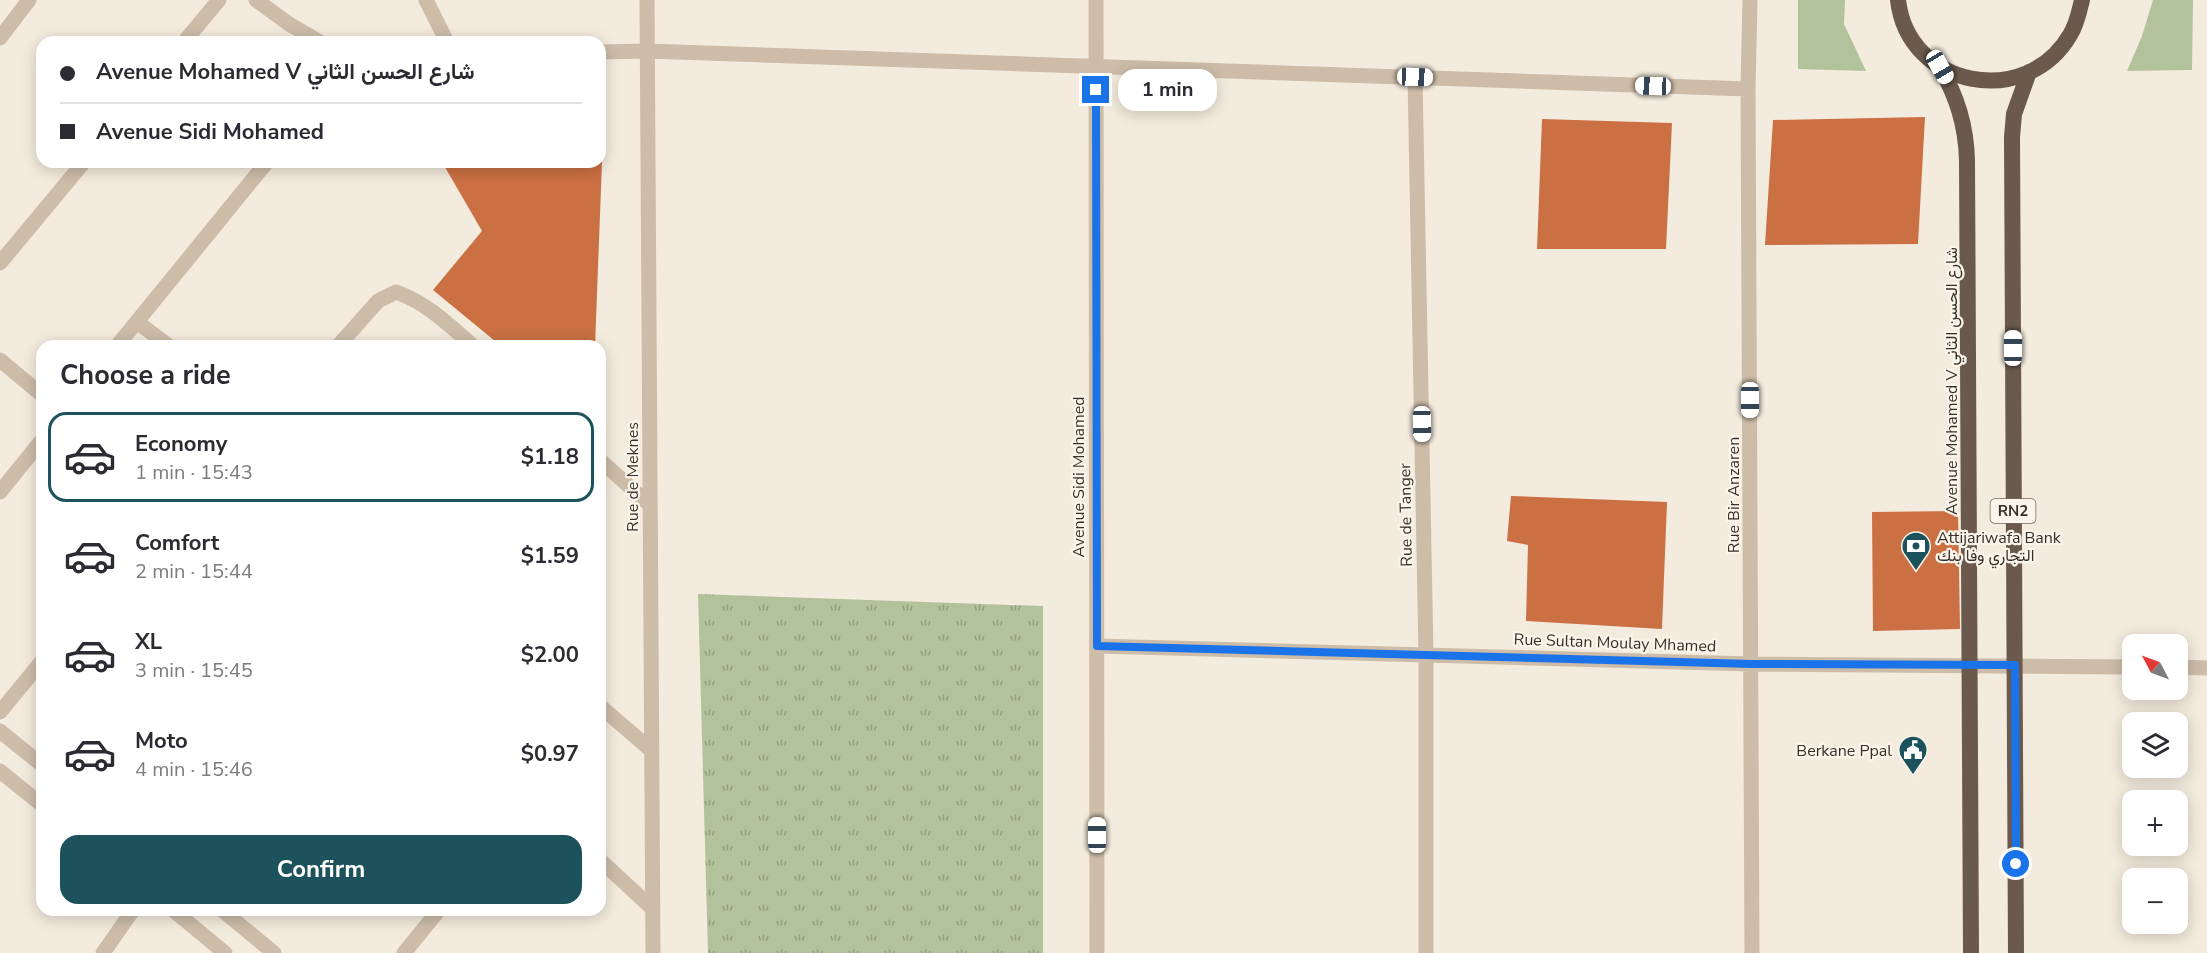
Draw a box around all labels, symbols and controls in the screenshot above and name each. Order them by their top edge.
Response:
car [1923,47,1957,87]
text: Avenue Mohamed V شارع الحسن الثاني [96,57,474,87]
car [1397,67,1433,87]
callout: 1 min [1117,69,1216,111]
route end [1082,76,1109,103]
text: 1 min [1142,76,1193,103]
car [1635,76,1671,96]
text: Avenue Sidi Mohamed [96,117,324,147]
street label: Avenue Mohamed V شارع الحسن الثاني [1941,247,1965,515]
car [2004,330,2022,366]
text: Choose a ride [60,357,231,394]
car [1741,382,1759,418]
street label: Avenue Sidi Mohamed [1068,397,1090,557]
car [1413,406,1431,442]
street label: Rue de Meknes [622,422,644,532]
text: Economy [135,429,227,459]
icon: car [63,430,117,484]
street label: Rue Bir Anzaren [1723,437,1745,553]
text: $1.18 [521,442,579,472]
text: 1 min · 15:43 [135,459,253,486]
street label: Rue de Tanger [1394,463,1418,567]
road number: RN2 [1990,499,2036,523]
place label: Attijariwafa Bank التجاري وفا بنك [1937,527,2062,569]
text: Comfort [135,528,219,558]
icon: car [63,529,117,583]
bank icon: Attijariwafa Bank التجاري وفا بنك [1900,530,1932,572]
text: $1.59 [521,541,579,571]
text: 2 min · 15:44 [135,558,253,585]
text: XL [135,627,162,657]
icon: car [63,628,117,682]
street label: Rue Sultan Moulay Mhamed [1513,628,1717,658]
north arrow [2122,634,2188,700]
map controls [2122,634,2188,934]
text: $2.00 [521,640,579,670]
text: 3 min · 15:45 [135,657,253,684]
button: layers [2122,712,2188,778]
text: Moto [135,726,188,756]
icon: car [63,727,117,781]
public building icon: Berkane Ppal [1897,734,1929,776]
text: $0.97 [521,739,579,769]
place label: Berkane Ppal [1796,740,1892,762]
text: 4 min · 15:46 [135,756,253,783]
button: + [2122,790,2188,856]
car [1088,817,1106,853]
button: Confirm [60,835,582,904]
route start [2002,850,2029,877]
button: − [2122,868,2188,934]

